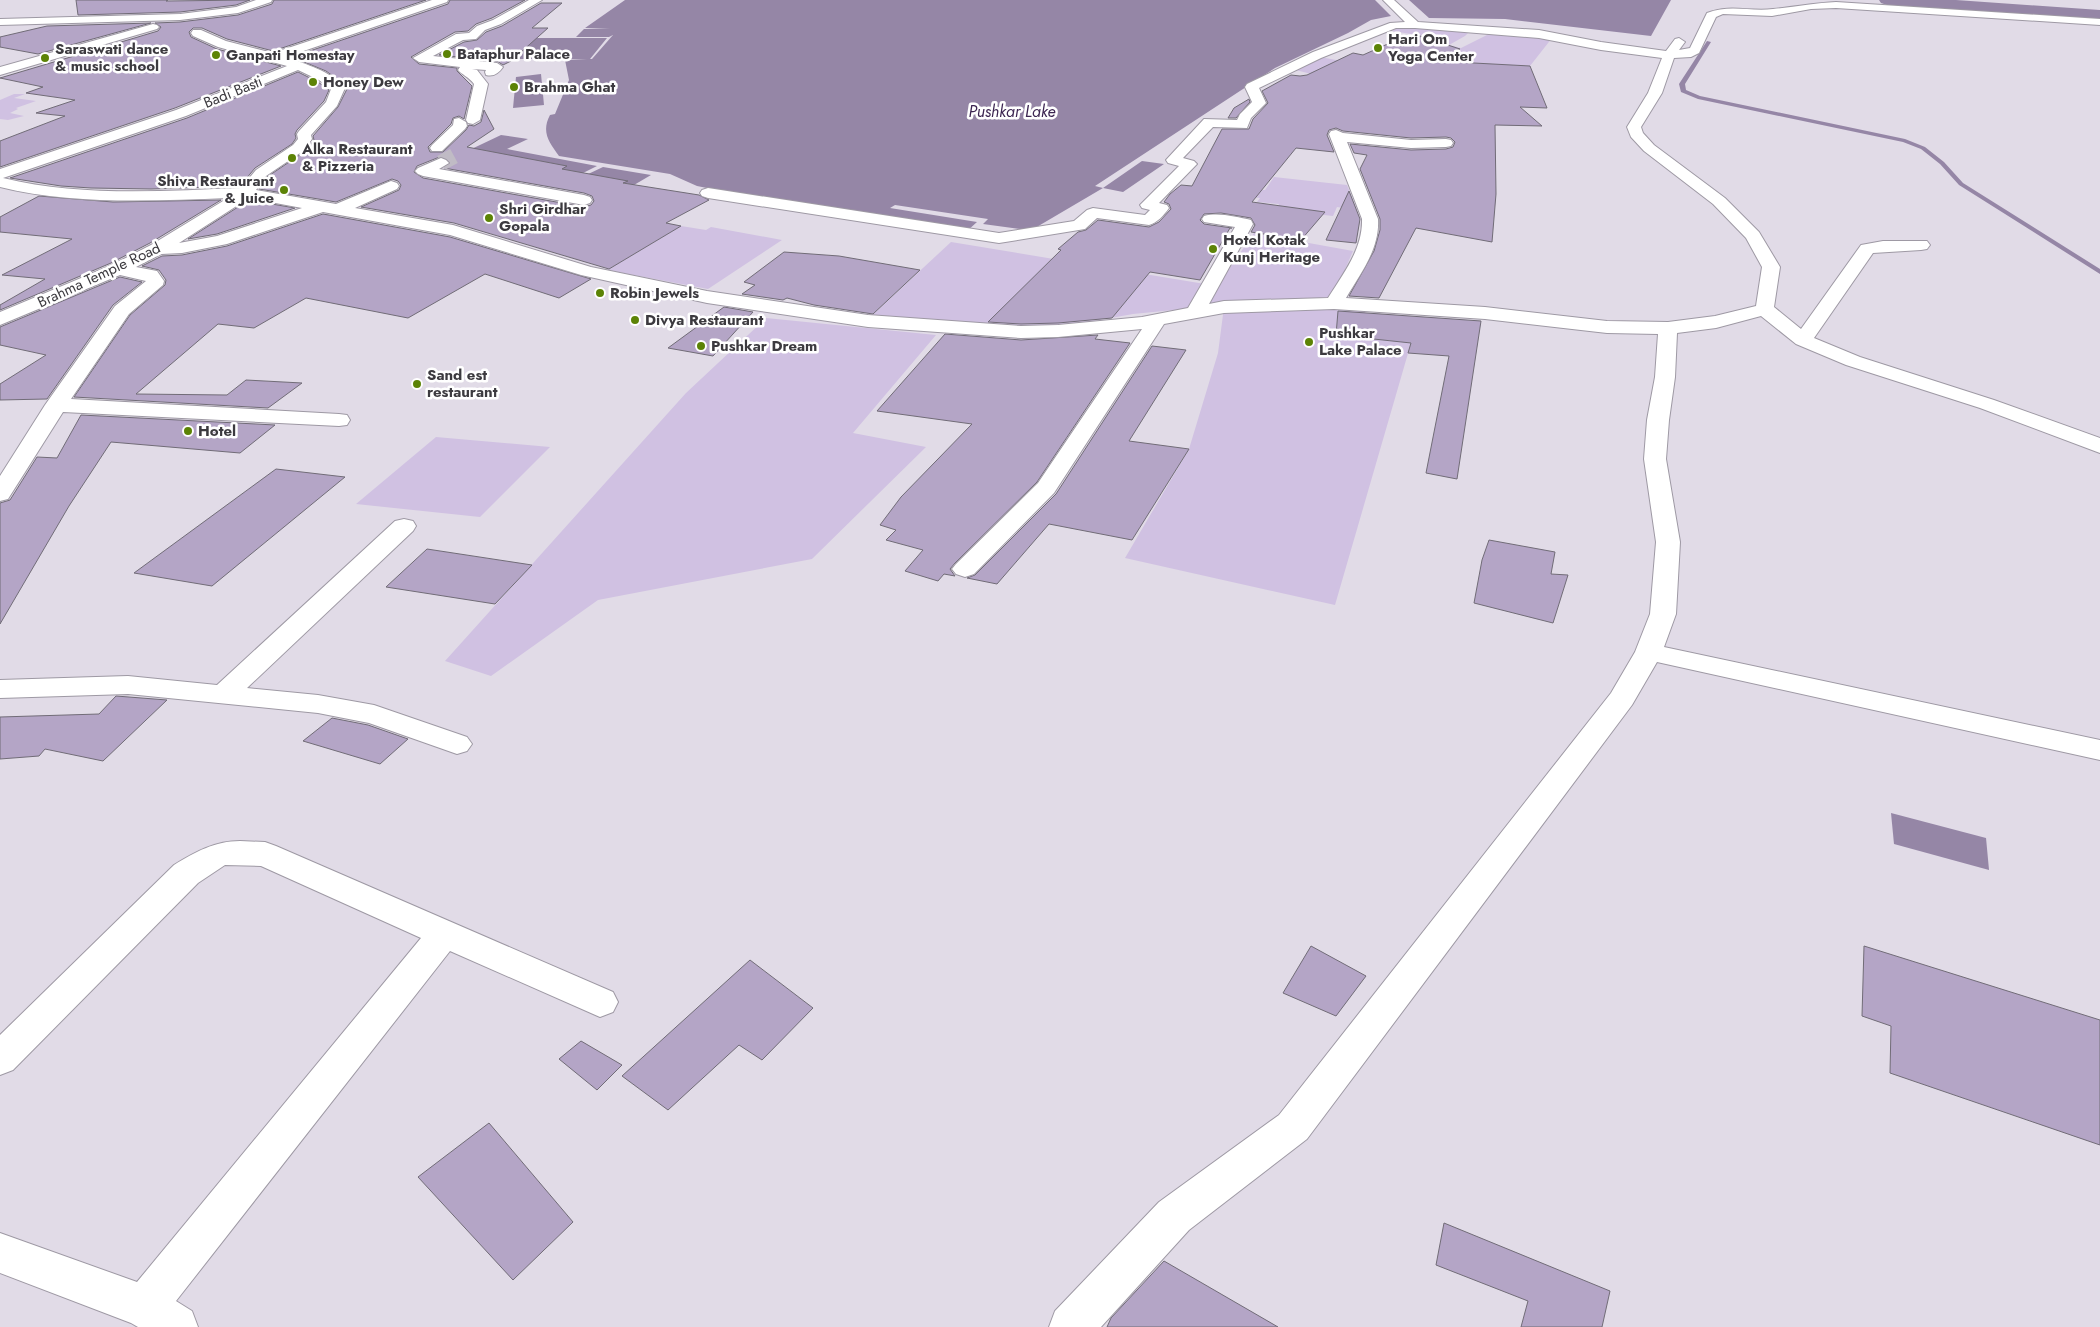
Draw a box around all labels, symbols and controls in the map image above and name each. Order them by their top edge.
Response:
place label: Hari Om Yoga Center [1387,28,1475,67]
place label: Saraswati dance & music school [55,38,169,77]
marker: Hari Om Yoga Center [1372,42,1384,54]
place label: Bataphur Palace [457,43,571,65]
place label: Ganpati Homestay [226,44,355,66]
marker: Bataphur Palace [441,48,453,60]
marker: Ganpati Homestay [210,49,222,61]
marker: Saraswati dance & music school [39,52,51,64]
street label: Badi Basti [200,70,266,114]
place label: Honey Dew [323,71,404,93]
marker: Honey Dew [307,76,319,88]
place label: Brahma Ghat [524,76,615,98]
marker: Brahma Ghat [508,81,520,93]
water label: Pushkar Lake [969,100,1056,123]
place label: Alka Restaurant & Pizzeria [301,138,413,177]
marker: Alka Restaurant & Pizzeria [286,152,298,164]
place label: Shiva Restaurant & Juice [157,170,274,209]
marker: Shiva Restaurant & Juice [278,184,290,196]
place label: Shri Girdhar Gopala [499,198,587,237]
marker: Shri Girdhar Gopala [483,212,495,224]
place label: Hotel Kotak Kunj Heritage [1223,229,1321,268]
street label: Brahma Temple Road [34,237,164,313]
marker: Hotel Kotak Kunj Heritage [1207,243,1219,255]
place label: Robin Jewels [610,282,699,304]
marker: Robin Jewels [594,287,606,299]
place label: Divya Restaurant [645,309,763,331]
marker: Divya Restaurant [629,314,641,326]
place label: Pushkar Lake Palace [1319,322,1402,361]
place label: Pushkar Dream [711,335,817,357]
marker: Pushkar Lake Palace [1303,336,1315,348]
marker: Pushkar Dream [695,340,707,352]
place label: Sand est restaurant [427,364,498,403]
marker: Sand est restaurant [411,378,423,390]
place label: Hotel [198,420,236,442]
marker: Hotel [182,425,194,437]

